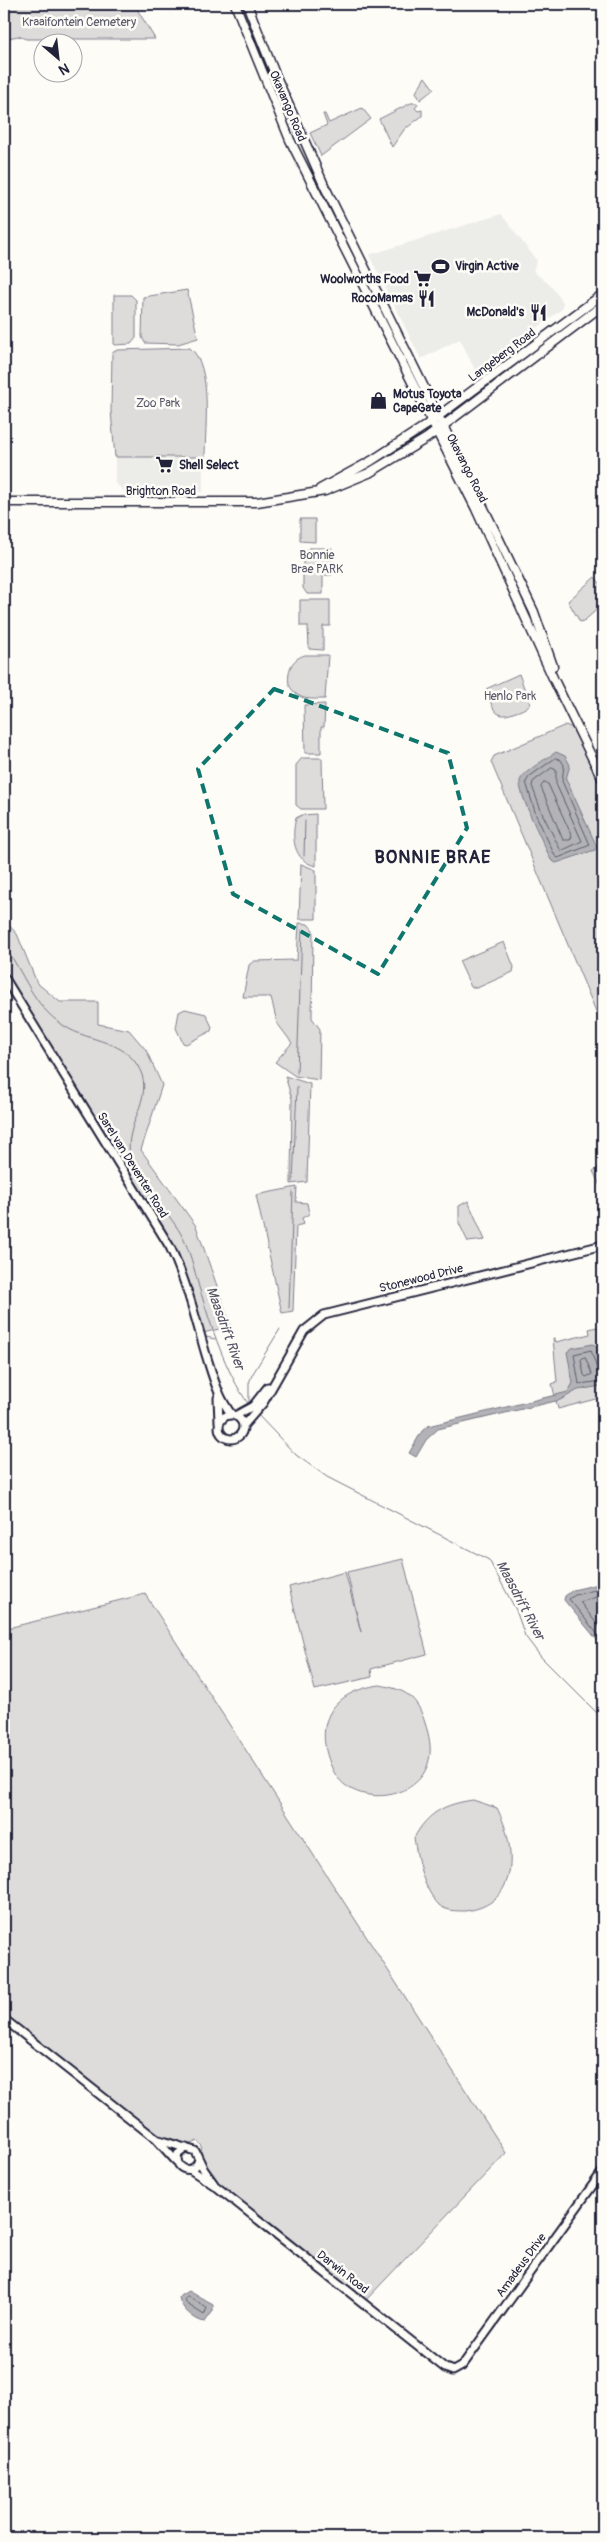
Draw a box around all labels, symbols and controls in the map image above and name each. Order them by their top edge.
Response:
park label: Kraaifontein Cemetery [22,15,136,30]
north arrow [32,32,82,82]
text: N [56,59,72,79]
street label: Okavango Road [266,68,309,144]
sports icon: Virgin Active [431,256,451,276]
place label: Virgin Active [455,259,520,274]
supermarket icon: Woolworths Food [413,269,433,289]
place label: Woolworths Food [320,272,409,287]
restaurant icon: RocoMamas [417,288,437,308]
place label: RocoMamas [351,291,414,306]
restaurant icon: McDonald's [528,302,548,322]
place label: McDonald's [467,305,525,320]
street label: Langeberg Road [466,325,539,386]
place label: Motus Toyota CapeGate [393,387,462,416]
shop icon: Motus Toyota CapeGate [369,391,389,411]
park label: Zoo Park [136,396,180,411]
street label: Okavango Road [443,431,490,505]
supermarket icon: Shell Select [155,455,175,475]
place label: Shell Select [179,458,240,473]
street label: Brighton Road [126,484,196,499]
park label: Bonnie Brae PARK [291,548,343,577]
park label: Henlo Park [484,689,536,704]
district label: BONNIE BRAE [375,846,491,869]
street label: Sarel van Deventer Road [94,1110,171,1221]
street label: Stonewood Drive [378,1261,465,1296]
water label: Maasdrift River [203,1284,249,1374]
water label: Maasdrift River [493,1558,549,1645]
street label: Amadeus Drive [493,2230,550,2300]
street label: Darwin Road [314,2247,372,2297]

